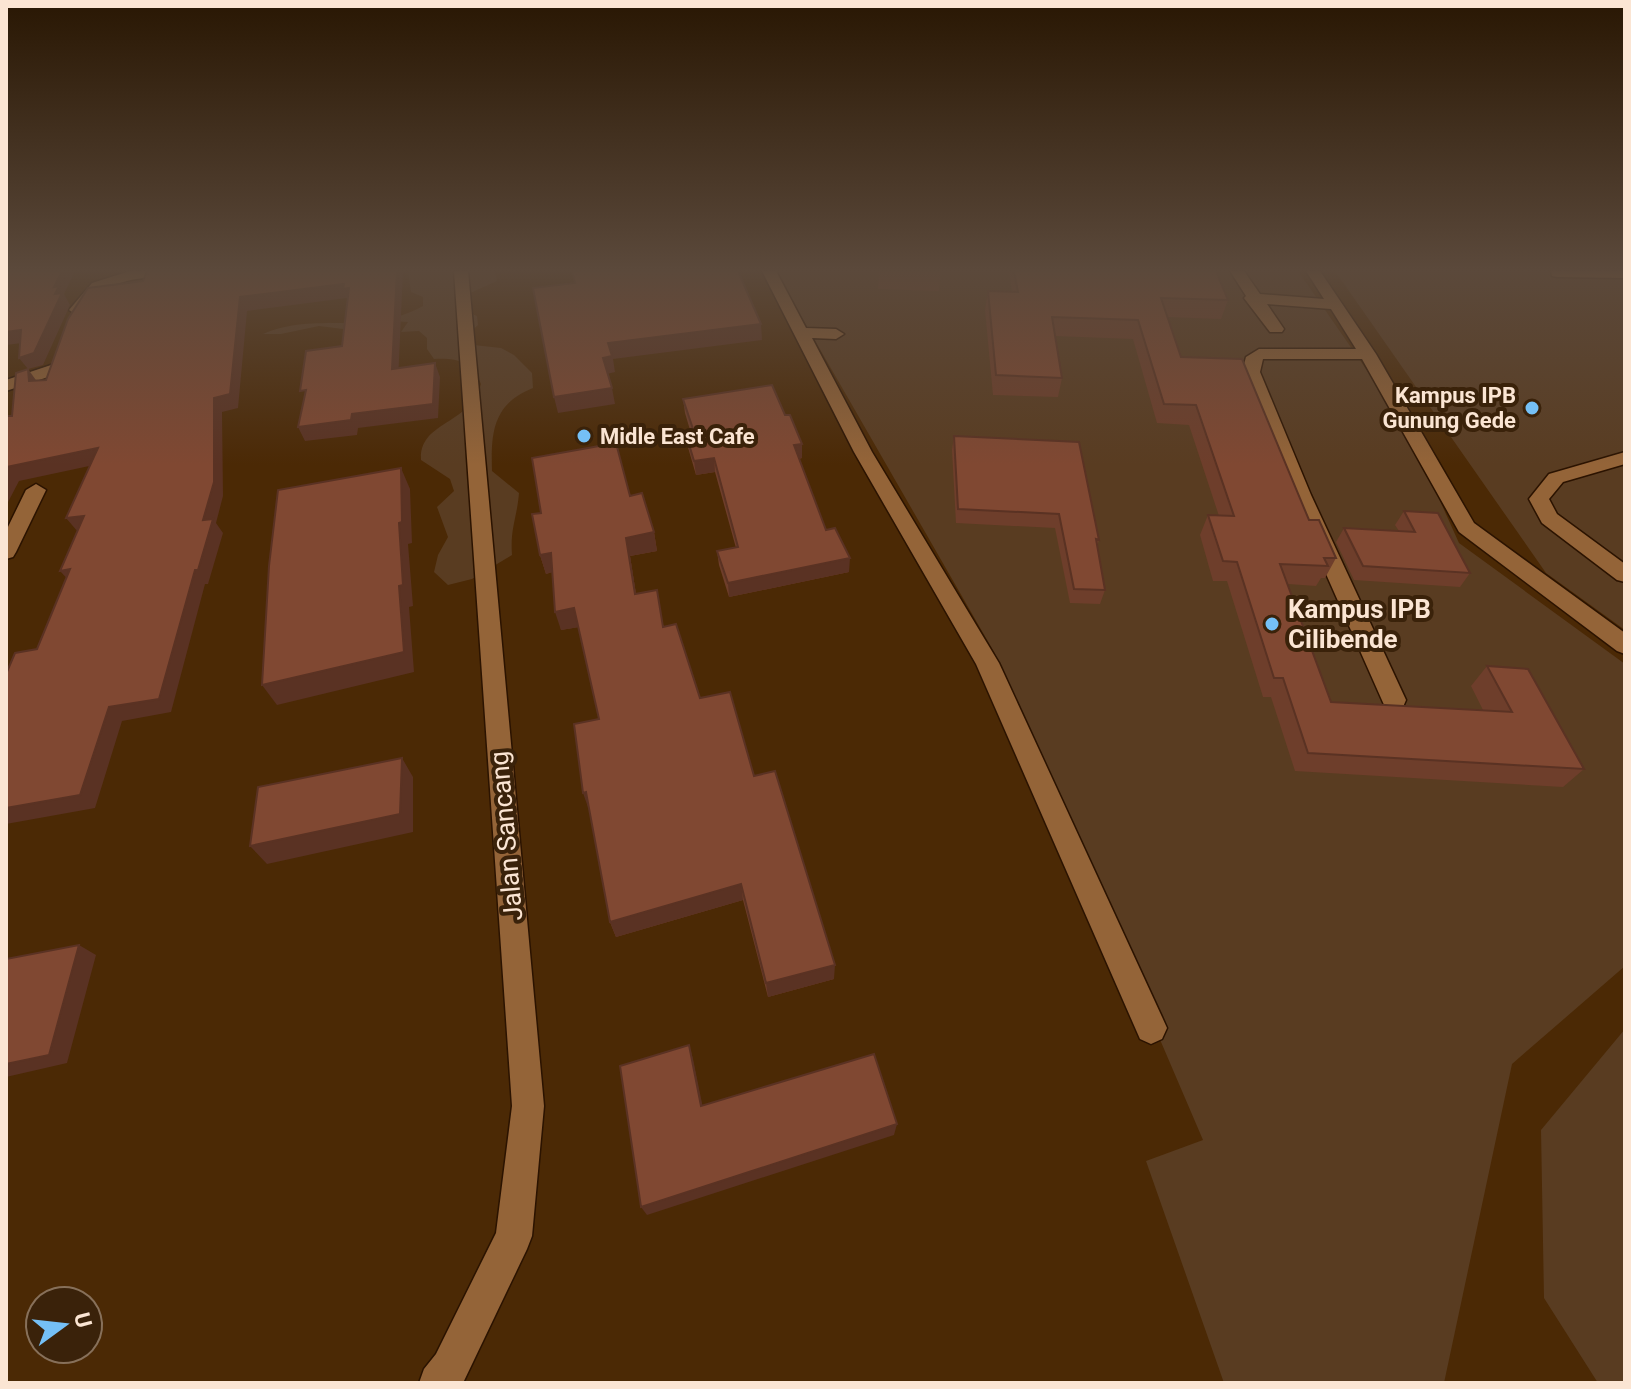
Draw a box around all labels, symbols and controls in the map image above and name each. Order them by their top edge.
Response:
place label: Kampus IPB Gunung Gede [1383,383,1516,433]
marker: Kampus IPB Gunung Gede [1523,399,1541,417]
place label: Midle East Cafe [600,424,755,449]
marker: Midle East Cafe [575,427,593,445]
place label: Kampus IPB Cilibende [1288,594,1431,654]
marker: Kampus IPB Cilibende [1263,615,1281,633]
street label: Jalan Sancang [484,750,528,922]
north arrow [24,1285,104,1365]
text: U [69,1310,97,1330]

